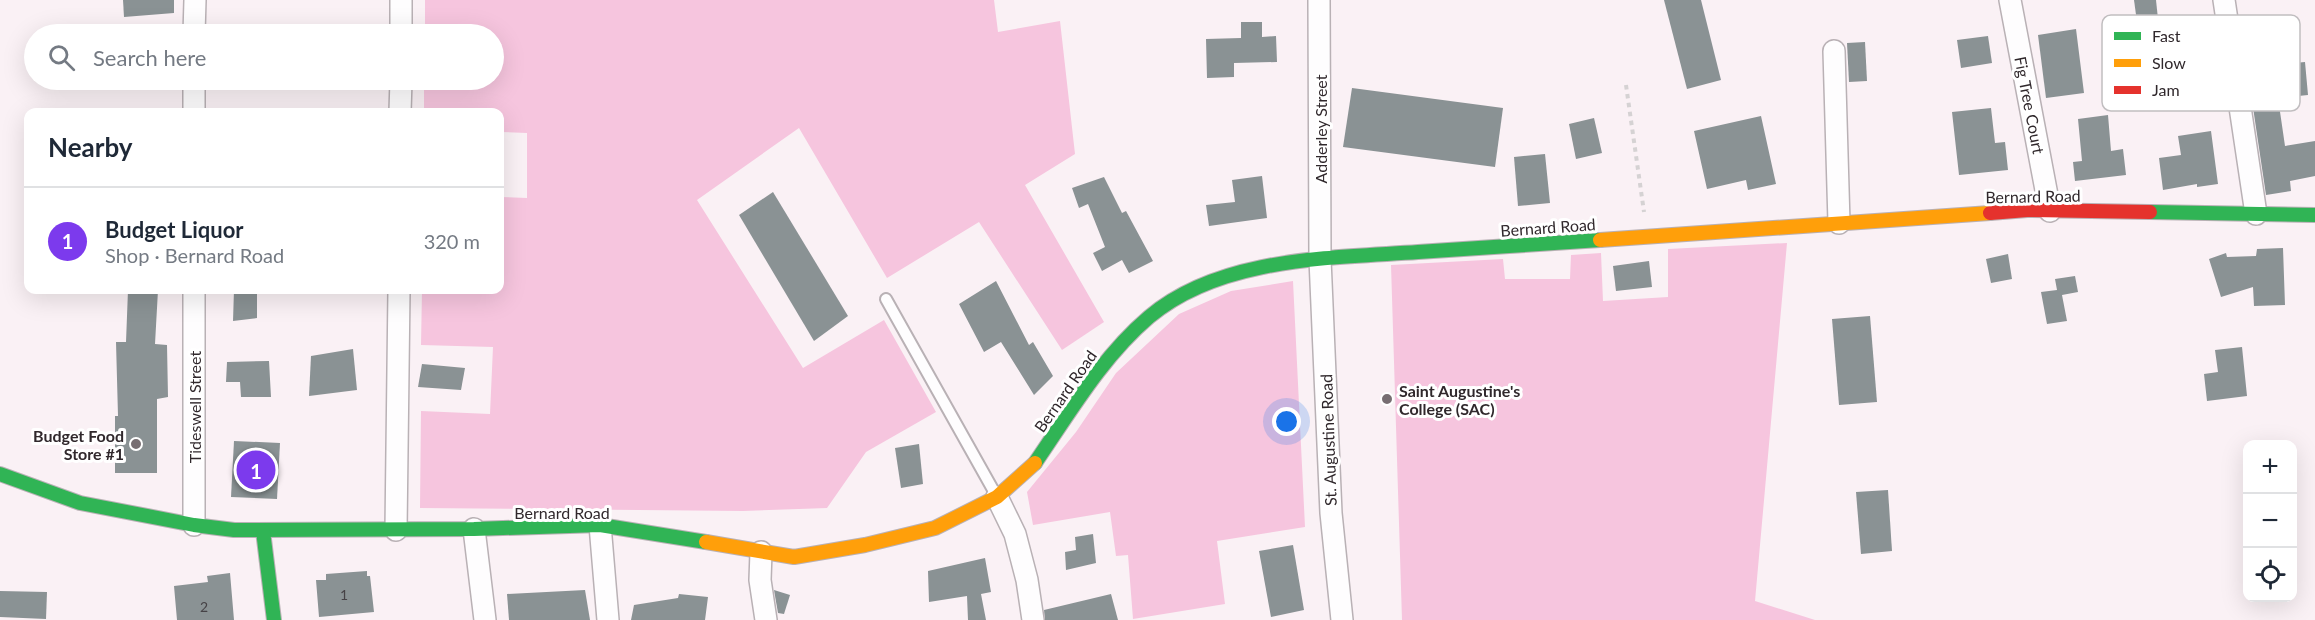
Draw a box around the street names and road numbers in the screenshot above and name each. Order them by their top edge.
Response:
street label: Fig Tree Court [2011,55,2049,156]
street label: Adderley Street [1311,74,1330,183]
street label: Bernard Road [1985,186,2081,206]
street label: Bernard Road [1500,214,1596,240]
street label: Bernard Road [1030,346,1100,436]
street label: Tideswell Street [185,351,204,463]
street label: St. Augustine Road [1316,374,1340,506]
street label: Bernard Road [514,503,610,522]

